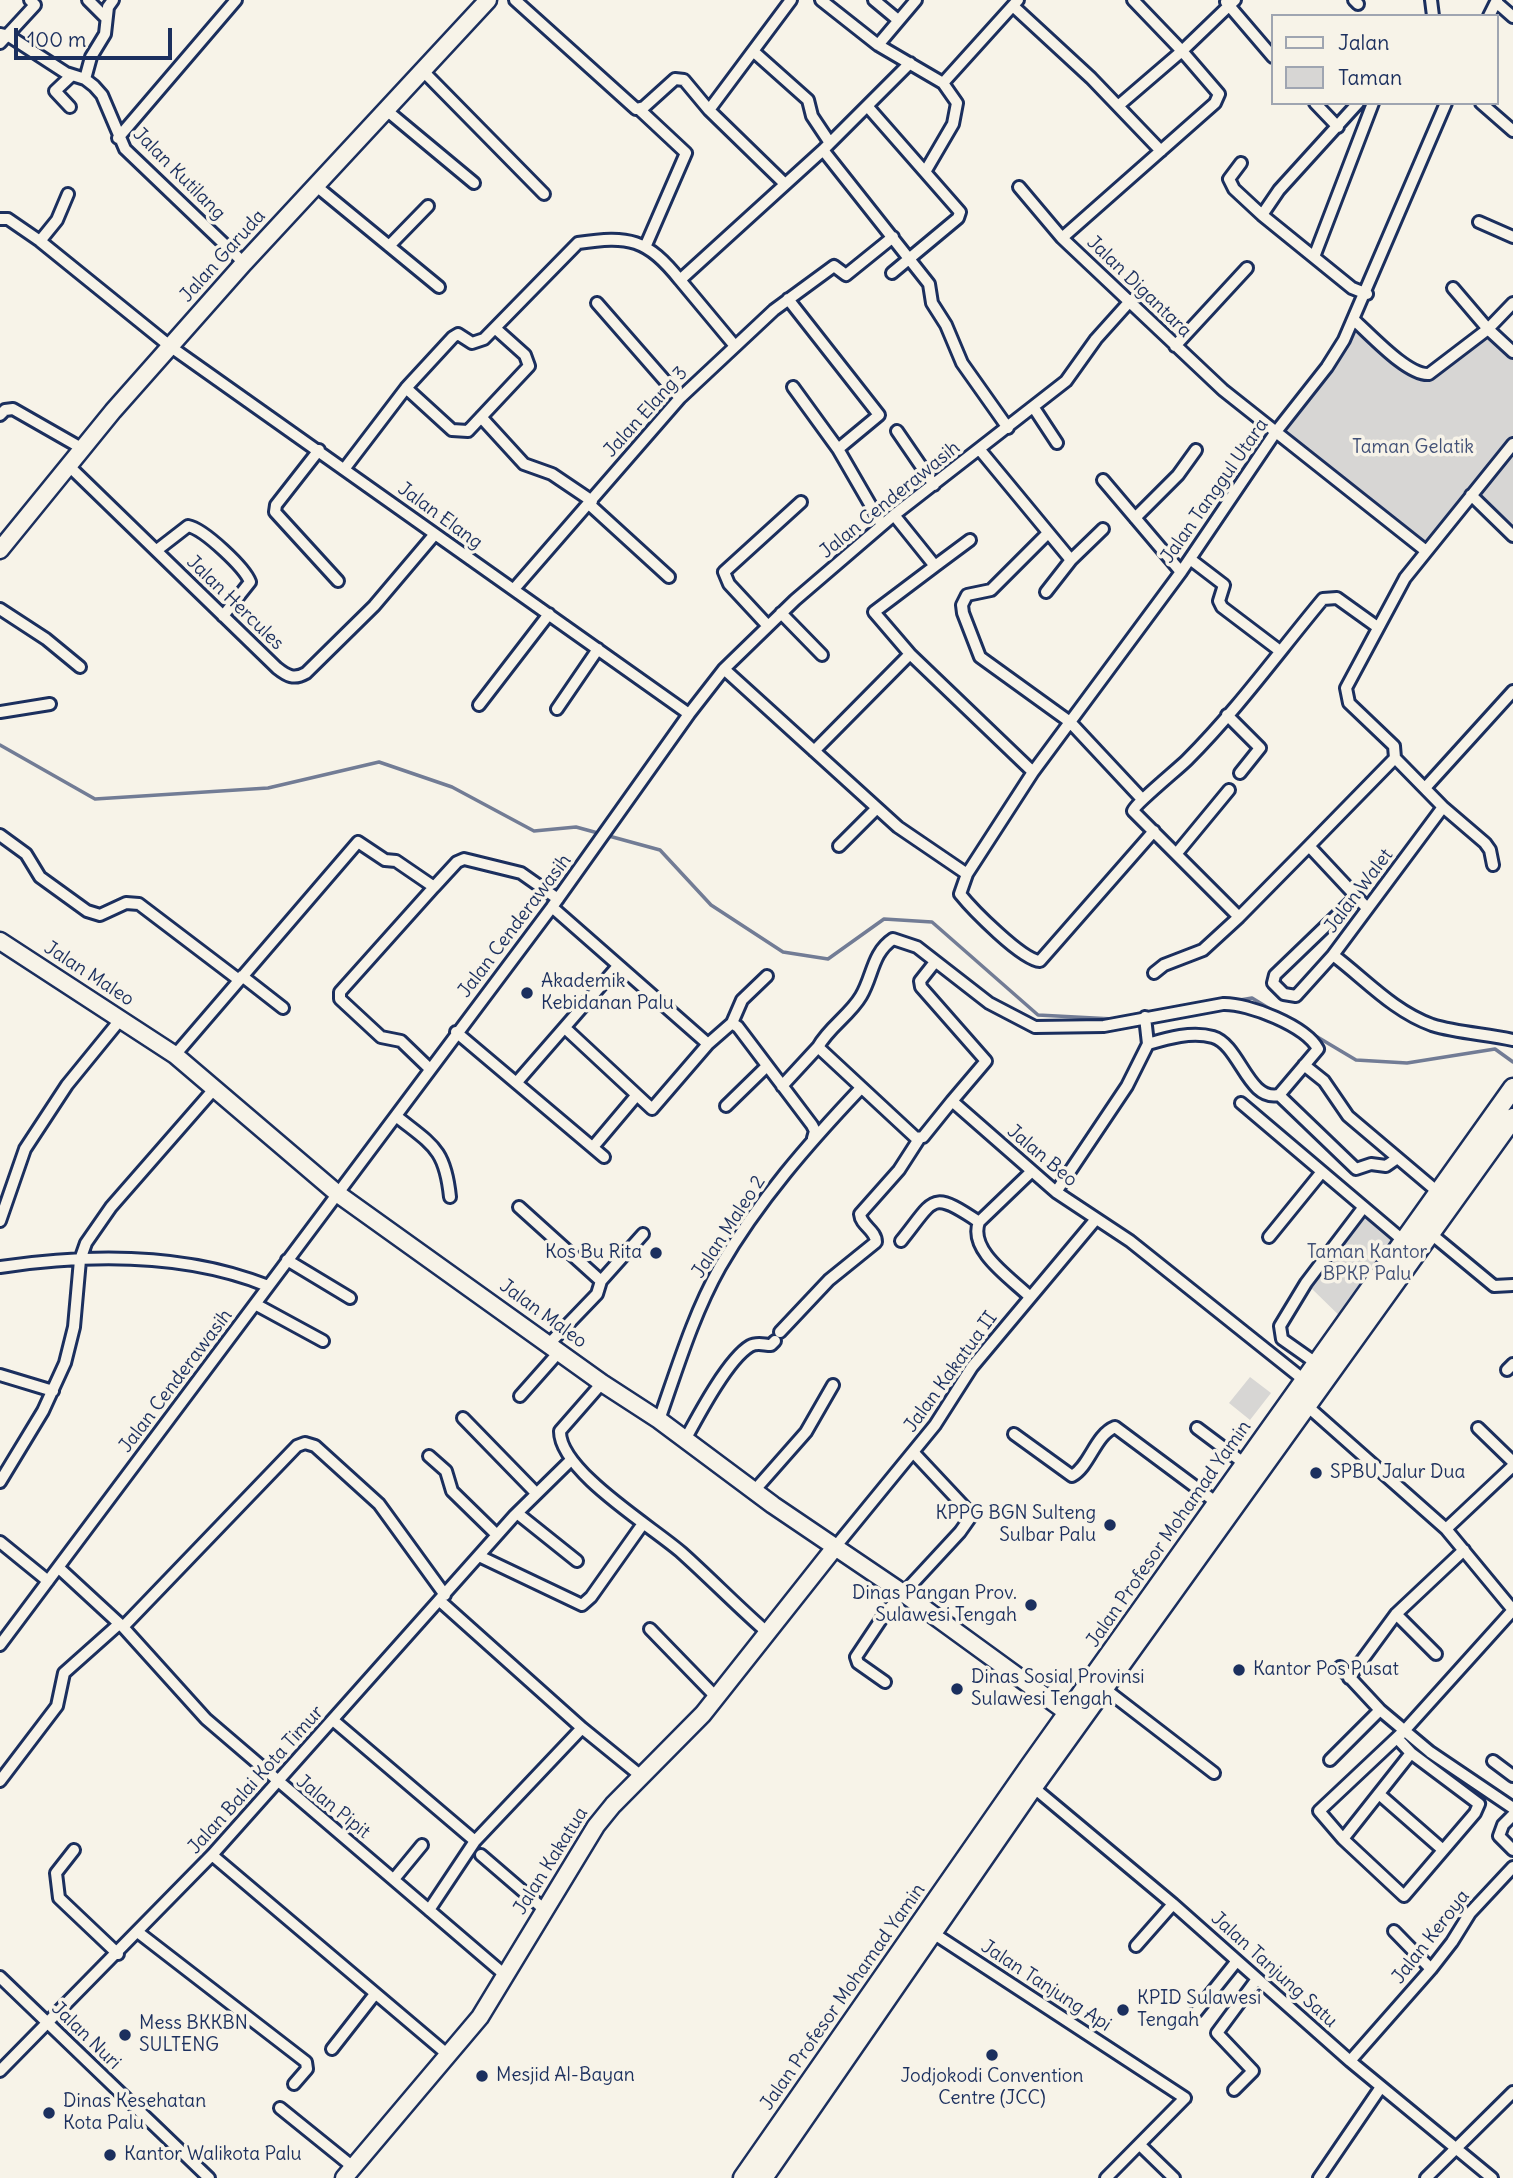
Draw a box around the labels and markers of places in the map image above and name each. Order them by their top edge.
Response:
place label: Akademik Kebidanan Palu [541,971,674,1015]
marker: Akademik Kebidanan Palu [519,985,535,1001]
place label: Kos Bu Rita [545,1242,642,1264]
marker: Kos Bu Rita [648,1245,664,1261]
place label: SPBU Jalur Dua [1330,1462,1465,1484]
marker: SPBU Jalur Dua [1308,1465,1324,1481]
place label: KPPG BGN Sulteng Sulbar Palu [935,1503,1096,1547]
marker: KPPG BGN Sulteng Sulbar Palu [1102,1517,1118,1533]
place label: Dinas Pangan Prov. Sulawesi Tengah [852,1583,1017,1627]
marker: Dinas Pangan Prov. Sulawesi Tengah [1023,1597,1039,1613]
place label: Kantor Pos Pusat [1253,1659,1399,1681]
marker: Kantor Pos Pusat [1231,1662,1247,1678]
place label: Dinas Sosial Provinsi Sulawesi Tengah [971,1667,1145,1711]
marker: Dinas Sosial Provinsi Sulawesi Tengah [949,1681,965,1697]
place label: KPID Sulawesi Tengah [1137,1988,1261,2032]
marker: KPID Sulawesi Tengah [1115,2002,1131,2018]
place label: Mess BKKBN SULTENG [139,2013,248,2057]
marker: Mess BKKBN SULTENG [117,2027,133,2043]
marker: Jodjokodi Convention Centre (JCC) [984,2047,1000,2063]
place label: Mesjid Al-Bayan [496,2065,635,2087]
place label: Jodjokodi Convention Centre (JCC) [900,2066,1084,2110]
marker: Mesjid Al-Bayan [474,2068,490,2084]
place label: Dinas Kesehatan Kota Palu [63,2091,206,2135]
marker: Dinas Kesehatan Kota Palu [41,2105,57,2121]
place label: Kantor Walikota Palu [124,2144,302,2166]
marker: Kantor Walikota Palu [102,2147,118,2163]

